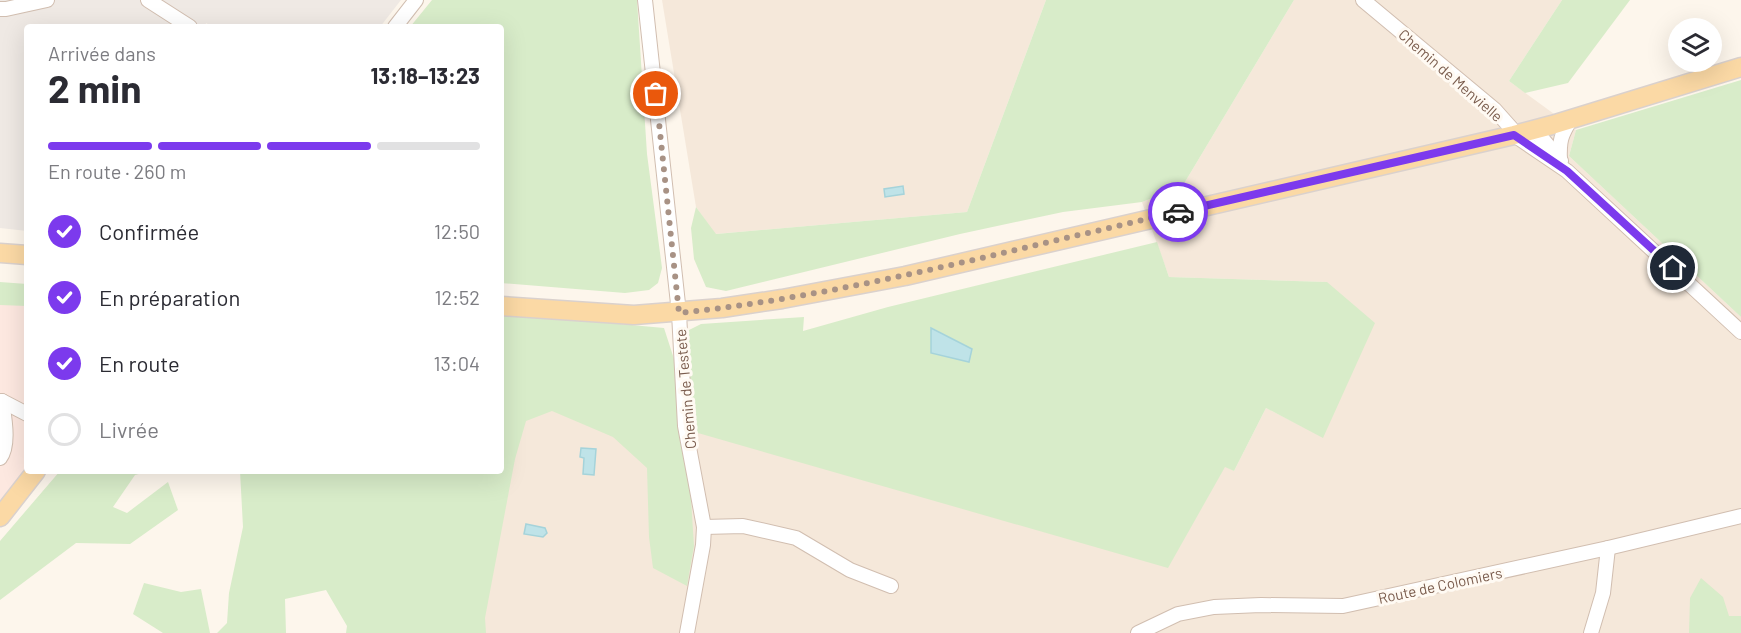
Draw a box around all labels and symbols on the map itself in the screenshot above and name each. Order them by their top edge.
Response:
street label: Chemin de Menvielle [1395,25,1507,125]
pin [630,68,681,119]
courier [1148,182,1208,242]
pin [1647,242,1698,293]
street label: Chemin de Testete [671,328,699,450]
street label: Route de Colomiers [1376,563,1504,607]

